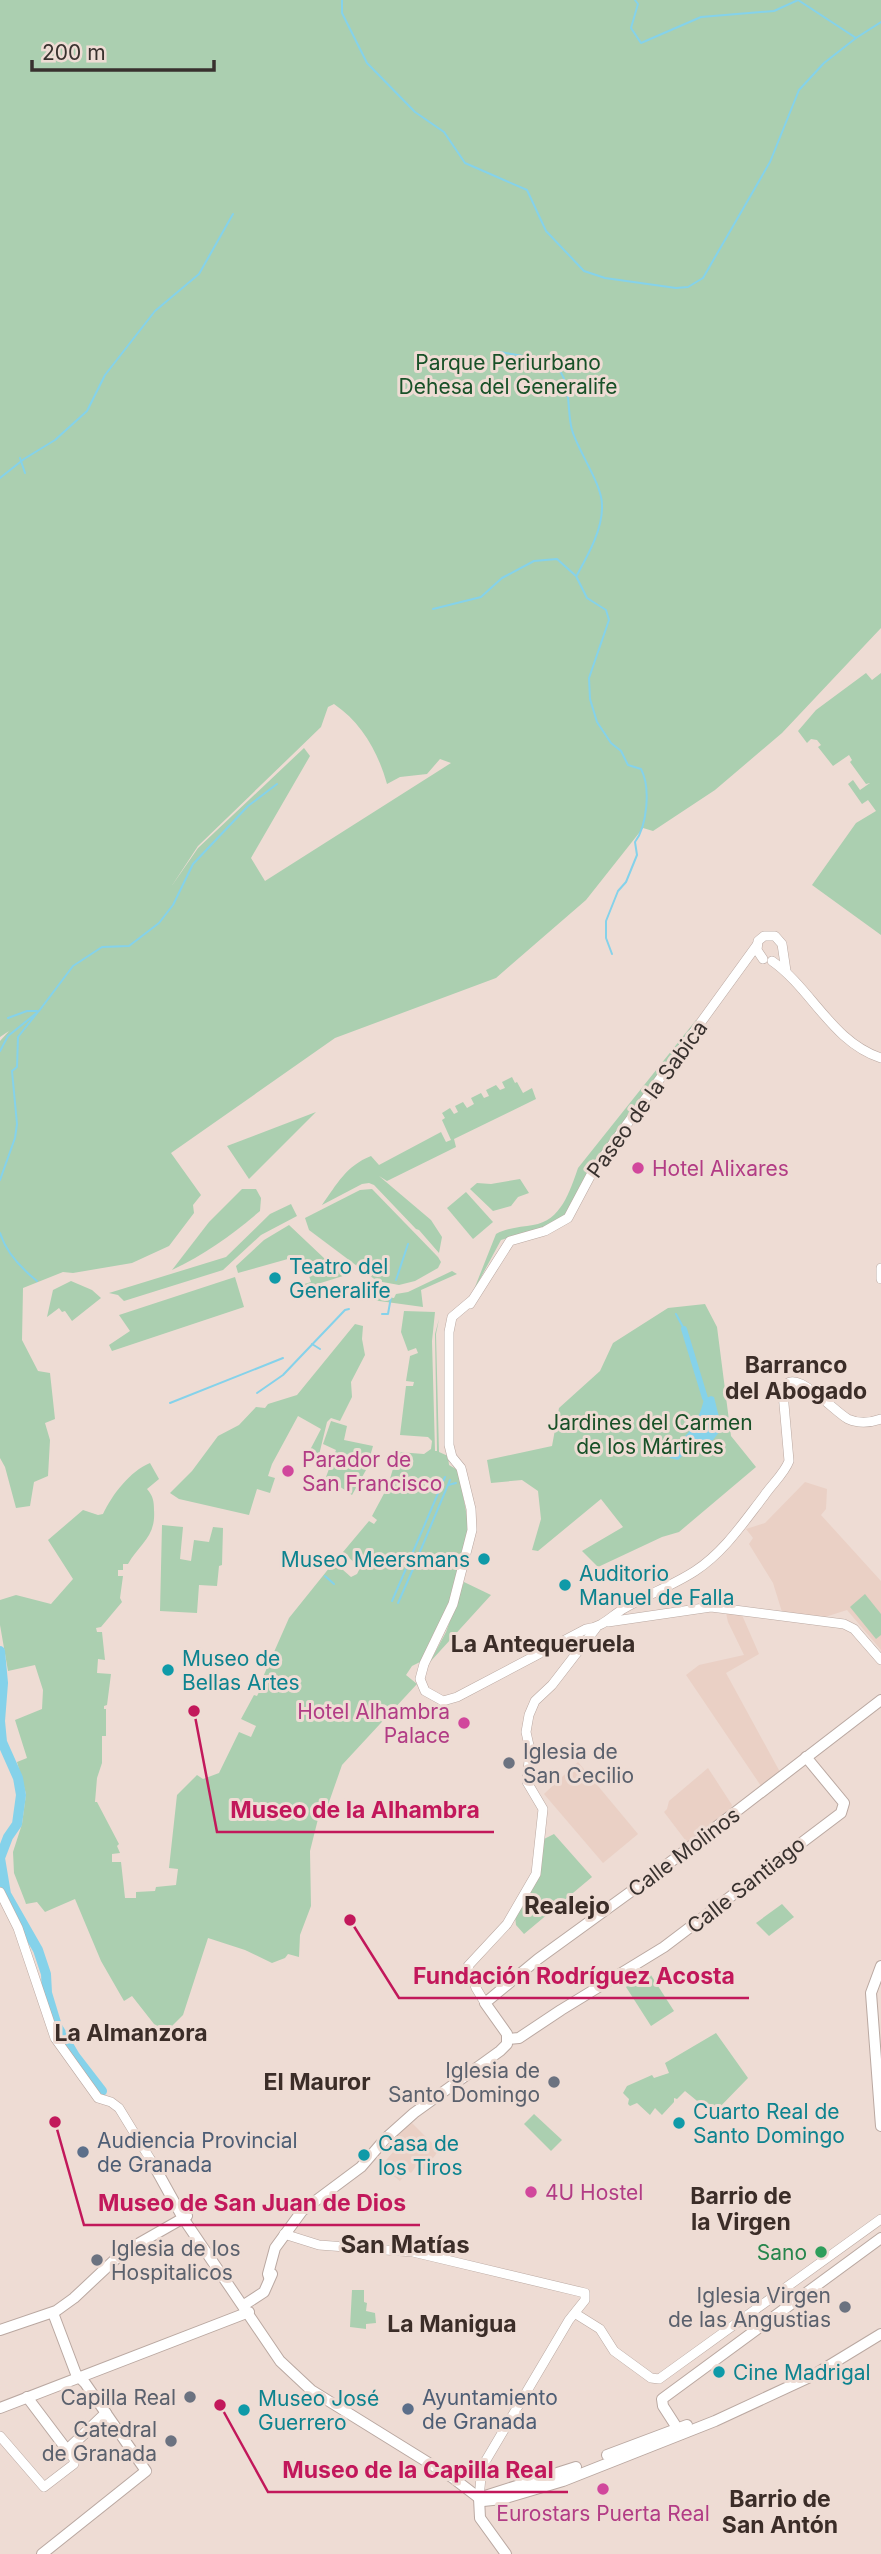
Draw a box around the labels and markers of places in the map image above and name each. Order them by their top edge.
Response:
place label: Hotel Alixares [652,1156,789,1181]
marker: Hotel Alixares [630,1160,646,1176]
place label: Teatro del Generalife [289,1254,391,1303]
marker: Teatro del Generalife [267,1270,283,1286]
place label: Parador de San Francisco [302,1447,442,1496]
marker: Parador de San Francisco [280,1463,296,1479]
place label: Museo Meersmans [281,1547,470,1572]
marker: Museo Meersmans [476,1551,492,1567]
place label: Auditorio Manuel de Falla [579,1561,734,1610]
marker: Auditorio Manuel de Falla [557,1577,573,1593]
place label: Museo de Bellas Artes [182,1646,300,1695]
marker: Museo de Bellas Artes [160,1662,176,1678]
place label: Hotel Alhambra Palace [297,1699,450,1748]
marker: Hotel Alhambra Palace [456,1715,472,1731]
place label: Iglesia de San Cecilio [523,1739,634,1788]
marker: Iglesia de San Cecilio [501,1755,517,1771]
callout: Museo de la Alhambra [217,1788,494,1832]
callout: Fundación Rodríguez Acosta [399,1954,749,1998]
place label: Iglesia de Santo Domingo [388,2058,540,2107]
marker: Iglesia de Santo Domingo [546,2074,562,2090]
place label: Cuarto Real de Santo Domingo [693,2099,845,2148]
marker: Cuarto Real de Santo Domingo [671,2115,687,2131]
place label: Audiencia Provincial de Granada [97,2128,298,2177]
place label: Casa de los Tiros [378,2131,463,2180]
marker: Audiencia Provincial de Granada [75,2144,91,2160]
marker: Casa de los Tiros [356,2147,372,2163]
place label: 4U Hostel [545,2180,643,2205]
callout: Museo de San Juan de Dios [84,2181,420,2225]
marker: 4U Hostel [523,2184,539,2200]
place label: Iglesia de los Hospitalicos [111,2236,241,2285]
place label: Sano [757,2240,807,2265]
marker: Sano [813,2244,829,2260]
marker: Iglesia de los Hospitalicos [89,2252,105,2268]
place label: Iglesia Virgen de las Angustias [668,2283,831,2332]
marker: Iglesia Virgen de las Angustias [837,2299,853,2315]
place label: Cine Madrigal [733,2360,871,2385]
marker: Cine Madrigal [711,2364,727,2380]
place label: Capilla Real [61,2385,176,2410]
place label: Ayuntamiento de Granada [422,2385,558,2434]
place label: Museo José Guerrero [258,2386,379,2435]
marker: Capilla Real [182,2389,198,2405]
marker: Ayuntamiento de Granada [400,2401,416,2417]
marker: Museo José Guerrero [236,2402,252,2418]
place label: Catedral de Granada [42,2417,157,2466]
marker: Catedral de Granada [163,2433,179,2449]
callout: Museo de la Capilla Real [268,2448,568,2492]
marker: Eurostars Puerta Real [595,2481,611,2497]
place label: Eurostars Puerta Real [496,2501,710,2526]

